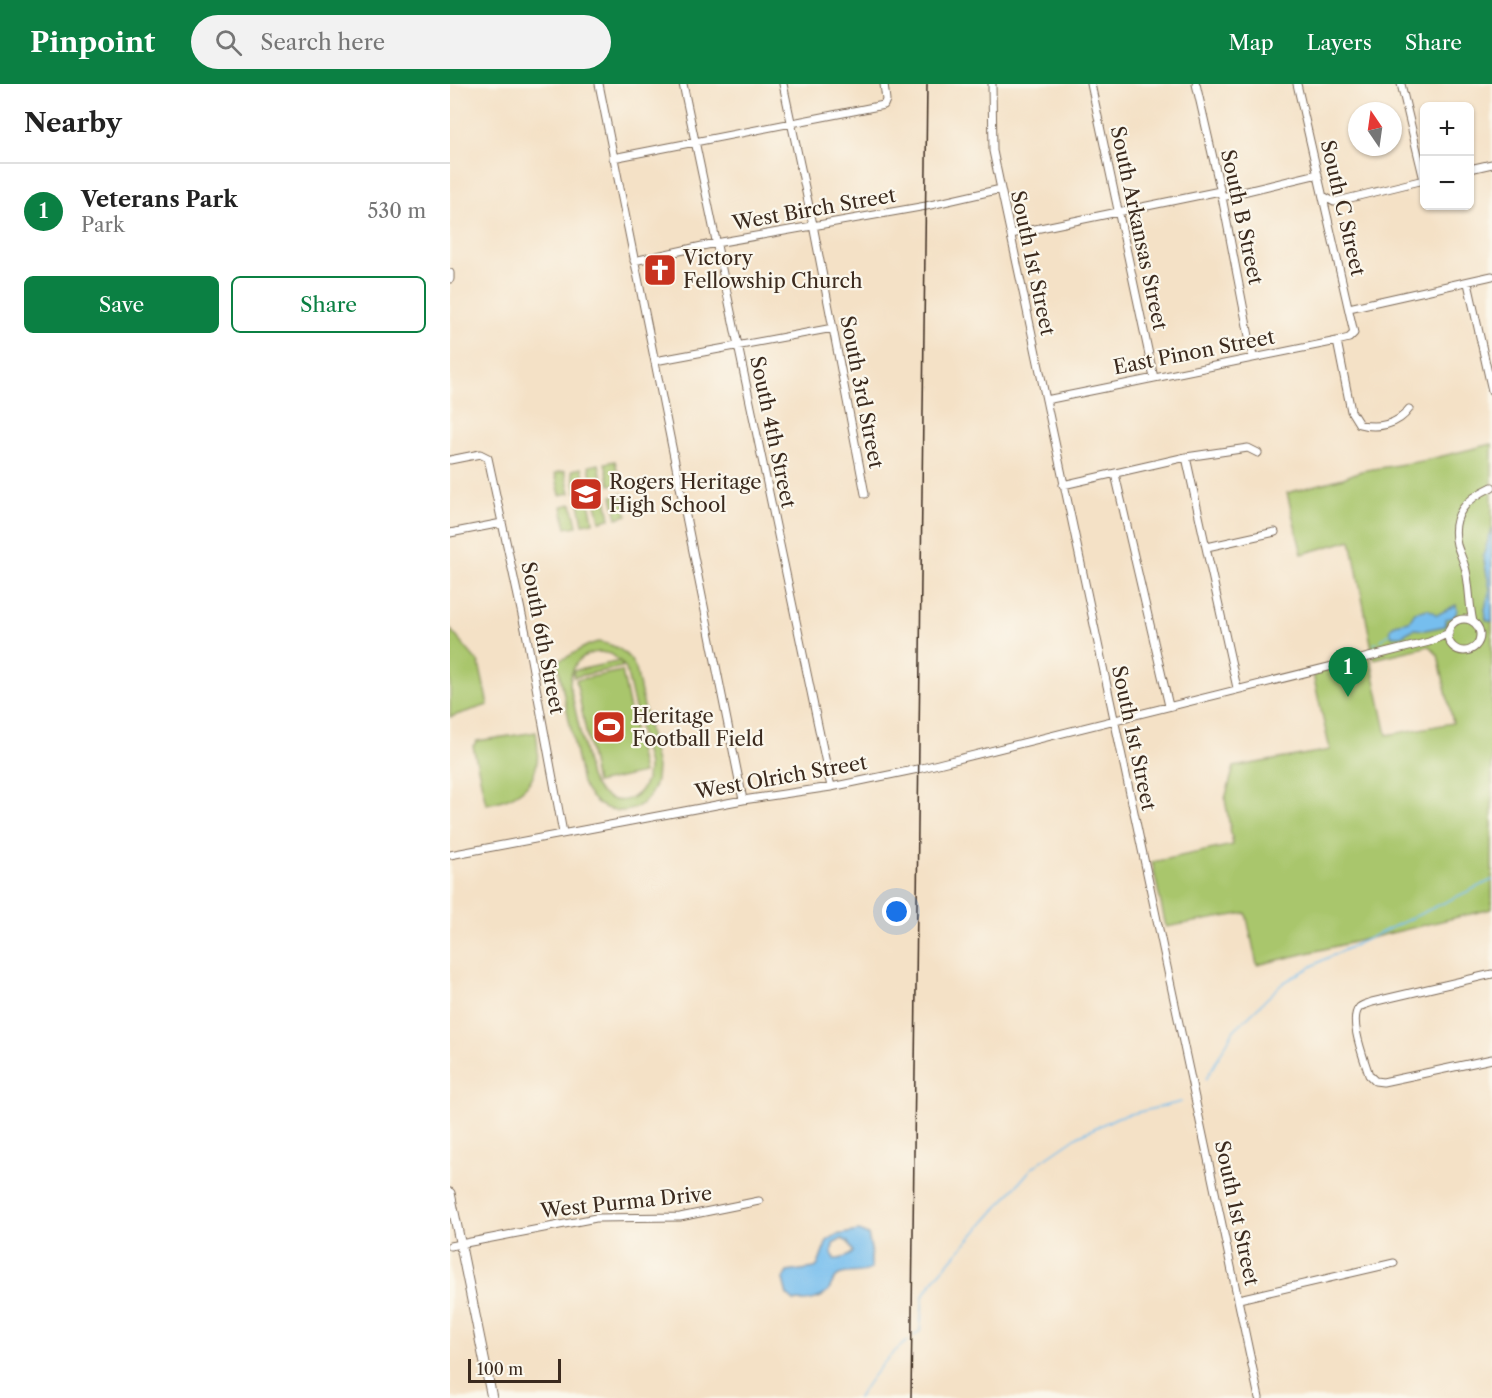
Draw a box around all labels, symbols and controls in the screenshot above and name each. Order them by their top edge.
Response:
search box [191,15,611,69]
text: Pinpoint [30,25,155,59]
icon: search [212,26,245,59]
text: Search here [260,29,385,56]
text: Map [1229,30,1274,55]
text: Layers [1307,30,1372,55]
text: Share [1405,30,1462,55]
north arrow [1348,102,1402,156]
map controls [1420,102,1474,210]
button: + [1420,102,1474,156]
text: Nearby [24,107,122,139]
street label: South Arkansas Street [1106,124,1172,332]
street label: South C Street [1316,138,1370,278]
street label: South B Street [1216,147,1268,287]
button: − [1420,156,1474,210]
street label: West Birch Street [729,183,898,235]
text: Veterans Park [81,186,238,213]
street label: South 1st Street [1006,188,1060,338]
text: 1 [39,199,48,223]
text: 530 m [368,199,426,223]
text: Park [81,213,124,237]
place label: Victory Fellowship Church [682,246,863,293]
church icon: Victory Fellowship Church [642,252,678,288]
button: Save [24,276,219,333]
button: Share [231,276,426,333]
street label: South 3rd Street [835,314,889,470]
street label: East Pinon Street [1111,325,1277,379]
street label: South 4th Street [745,354,801,510]
place label: Rogers Heritage High School [609,470,762,517]
school or university icon: Rogers Heritage High School [568,476,604,512]
street label: South 6th Street [516,560,570,716]
pin: 1 [1328,648,1368,697]
street label: South 1st Street [1107,663,1161,813]
place label: Heritage Football Field [632,704,764,751]
sports icon: Heritage Football Field [591,709,627,745]
street label: West Olrich Street [692,750,869,804]
your location [882,897,911,926]
street label: South 1st Street [1210,1138,1264,1288]
street label: West Purma Drive [538,1181,713,1223]
scale bar [468,1356,561,1384]
text: 100 m [477,1359,523,1379]

